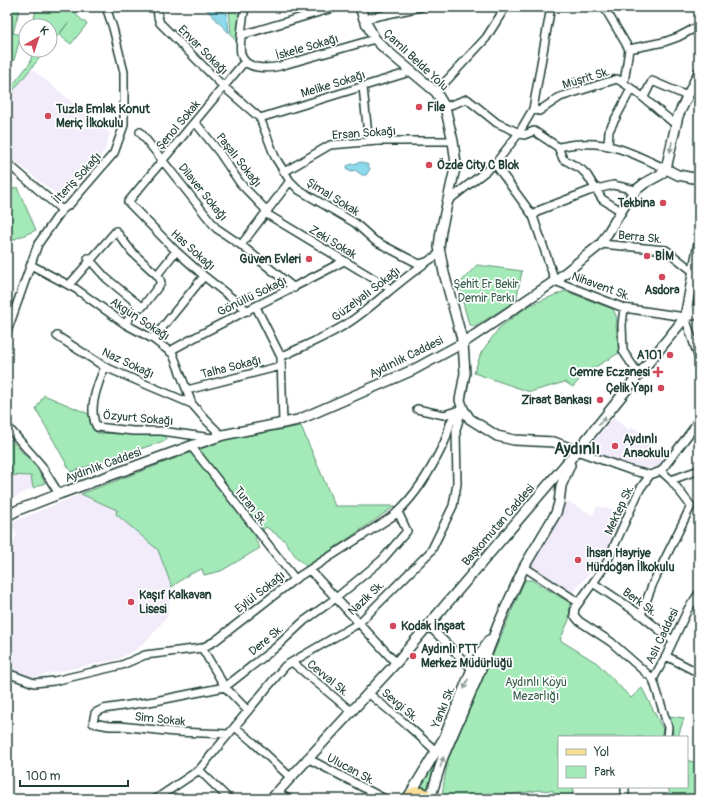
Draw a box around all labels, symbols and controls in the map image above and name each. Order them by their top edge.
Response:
north arrow [18,18,58,58]
street label: Envar Sokağı [175,22,231,78]
text: K [37,23,51,38]
street label: Çamlı Belde Yolu [380,26,451,94]
street label: İskele Sokağı [274,30,340,64]
street label: Müşrit Sk. [561,64,612,93]
street label: Melike Sokağı [299,68,367,101]
street label: Şenol Sokak [153,97,204,153]
place label: File [427,100,446,115]
place label: Tuzla Emlak Konut Meriç İlkokulu [55,102,151,131]
marker: File [414,102,424,112]
marker: Tuzla Emlak Konut Meriç İlkokulu [43,111,53,121]
street label: Ersan Sokağı [332,124,397,143]
street label: Paşalı Sokağı [213,130,264,190]
one-way arrow [668,141,674,153]
street label: İlteriş Sokağı [49,149,105,207]
place label: Özde City C Blok [437,157,520,173]
street label: Dilaver Sokağı [175,160,230,224]
marker: Özde City C Blok [424,160,434,170]
street label: Şimal Sokak [303,175,362,220]
place label: Tekbina [617,196,655,211]
marker: Tekbina [658,198,668,208]
street label: Zeki Sokak [306,222,359,262]
street label: Has Sokağı [167,227,218,274]
street label: Berra Sk. [617,228,663,247]
place label: BİM [655,248,674,264]
marker: BİM [642,251,652,261]
place label: Güven Evleri [240,252,301,267]
marker: Güven Evleri [304,254,314,264]
street label: Güzelyalı Sokağı [329,264,404,325]
street label: Nihavent Sk. [569,269,632,304]
marker: Asdora [657,272,667,282]
street label: Gönüllü Sokağı [215,273,289,320]
park label: Şehit Er Bekir Demir Parkı [453,277,520,306]
place label: Asdora [644,283,680,298]
street label: Akgün Sokağı [107,295,172,344]
street label: Aydınlık Caddesi [367,333,446,382]
street label: Naz Sokağı [99,345,156,382]
place label: A101 [637,348,662,363]
marker: A101 [665,350,675,360]
street label: Talha Sokağı [199,353,263,382]
place label: Cemre Eczanesi [570,365,650,380]
marker: Cemre Eczanesi [653,367,663,377]
place label: Çelik Yapı [606,381,653,396]
marker: Çelik Yapı [656,383,666,393]
place label: Ziraat Bankası [521,393,592,408]
marker: Ziraat Bankası [595,395,605,405]
street label: Özyurt Sokağı [102,407,174,429]
one-way arrow [597,416,606,427]
place label: Aydınlı Anaokulu [623,432,670,461]
district label: Aydınlı [554,439,600,459]
marker: Aydınlı Anaokulu [610,441,620,451]
street label: Aydınlık Caddesi [63,445,143,486]
street label: Başkomutan Caddesi [459,481,538,569]
street label: Mektep Sk. [601,483,637,537]
street label: Turan Sk. [231,484,271,529]
place label: İhsan Hayriye Hürdoğan İlkokulu [586,545,674,575]
marker: İhsan Hayriye Hürdoğan İlkokulu [573,555,583,565]
street label: Eylül Sokağı [232,568,288,617]
street label: Nazik Sk. [345,578,388,619]
street label: Berk Sk. [619,585,660,620]
place label: Kaşıf Kalkavan Lisesi [139,588,212,617]
marker: Kaşıf Kalkavan Lisesi [126,597,136,607]
street label: Aslı Caddesi [643,606,682,667]
place label: Kodak İnşaat [401,618,466,634]
marker: Kodak İnşaat [388,621,398,631]
street label: Dere Sk. [246,622,287,659]
place label: Aydınlı PTT Merkez Müdürlüğü [421,642,512,671]
marker: Aydınlı PTT Merkez Müdürlüğü [408,651,418,661]
street label: Cevval Sk. [304,657,352,700]
park label: Aydınlı Köyü Mezarlığı [505,675,567,704]
one-way arrow [462,678,468,690]
street label: Yankı Sk. [428,684,459,731]
street label: Sevgi Sk. [378,686,421,725]
street label: Sim Sokak [134,709,186,730]
legend [558,736,688,788]
text: Yol [593,745,609,760]
street label: Ulucan Sk. [324,751,377,788]
one-way arrow [439,756,445,768]
scale bar [20,762,128,788]
text: Park [594,765,615,780]
text: 100 m [26,769,61,784]

